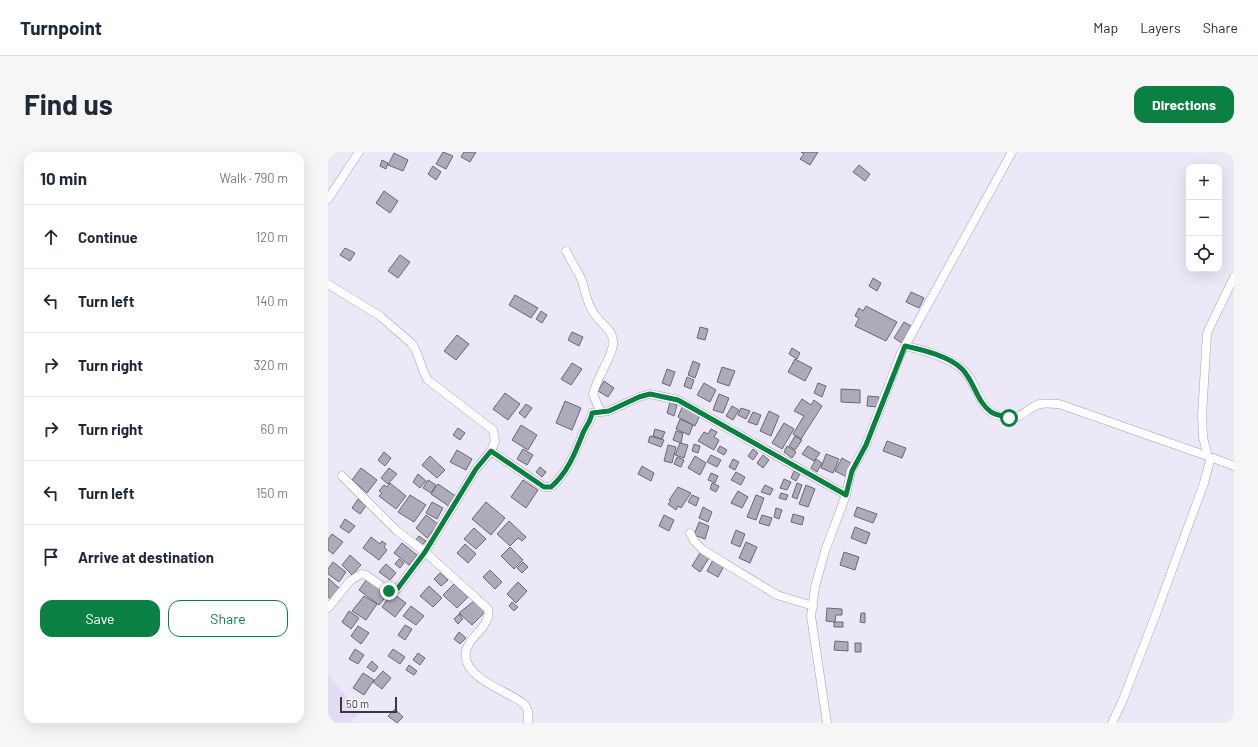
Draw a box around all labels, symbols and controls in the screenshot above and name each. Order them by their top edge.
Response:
text: Turnpoint [20,16,102,39]
text: Map [1093,19,1118,36]
text: Layers [1140,19,1181,36]
text: Share [1203,19,1238,36]
button: Directions [1134,86,1234,123]
text: Find us [24,87,113,121]
map controls [1186,164,1222,272]
button: + [1186,164,1222,200]
text: 10 min [40,168,87,188]
text: Walk · 790 m [220,170,288,186]
button: − [1186,200,1222,236]
icon: ahead [40,226,62,248]
text: Continue [78,228,138,246]
text: 120 m [256,229,288,245]
button: locate [1186,236,1222,272]
icon: left [40,290,62,312]
text: Turn left [78,292,134,310]
text: 140 m [256,293,288,309]
icon: right [40,354,62,376]
text: Turn right [78,356,143,374]
text: 320 m [254,357,288,373]
route start [1000,409,1018,427]
icon: right [40,418,62,440]
text: Turn right [78,420,143,438]
text: 60 m [261,421,288,437]
icon: left [40,482,62,504]
text: Turn left [78,484,134,502]
text: 150 m [256,485,288,501]
icon: arrive [40,546,62,568]
text: Arrive at destination [78,548,214,566]
route end [380,582,398,600]
button: Save [40,600,160,637]
button: Share [168,600,288,637]
scale bar [340,695,397,714]
text: 50 m [346,697,369,710]

